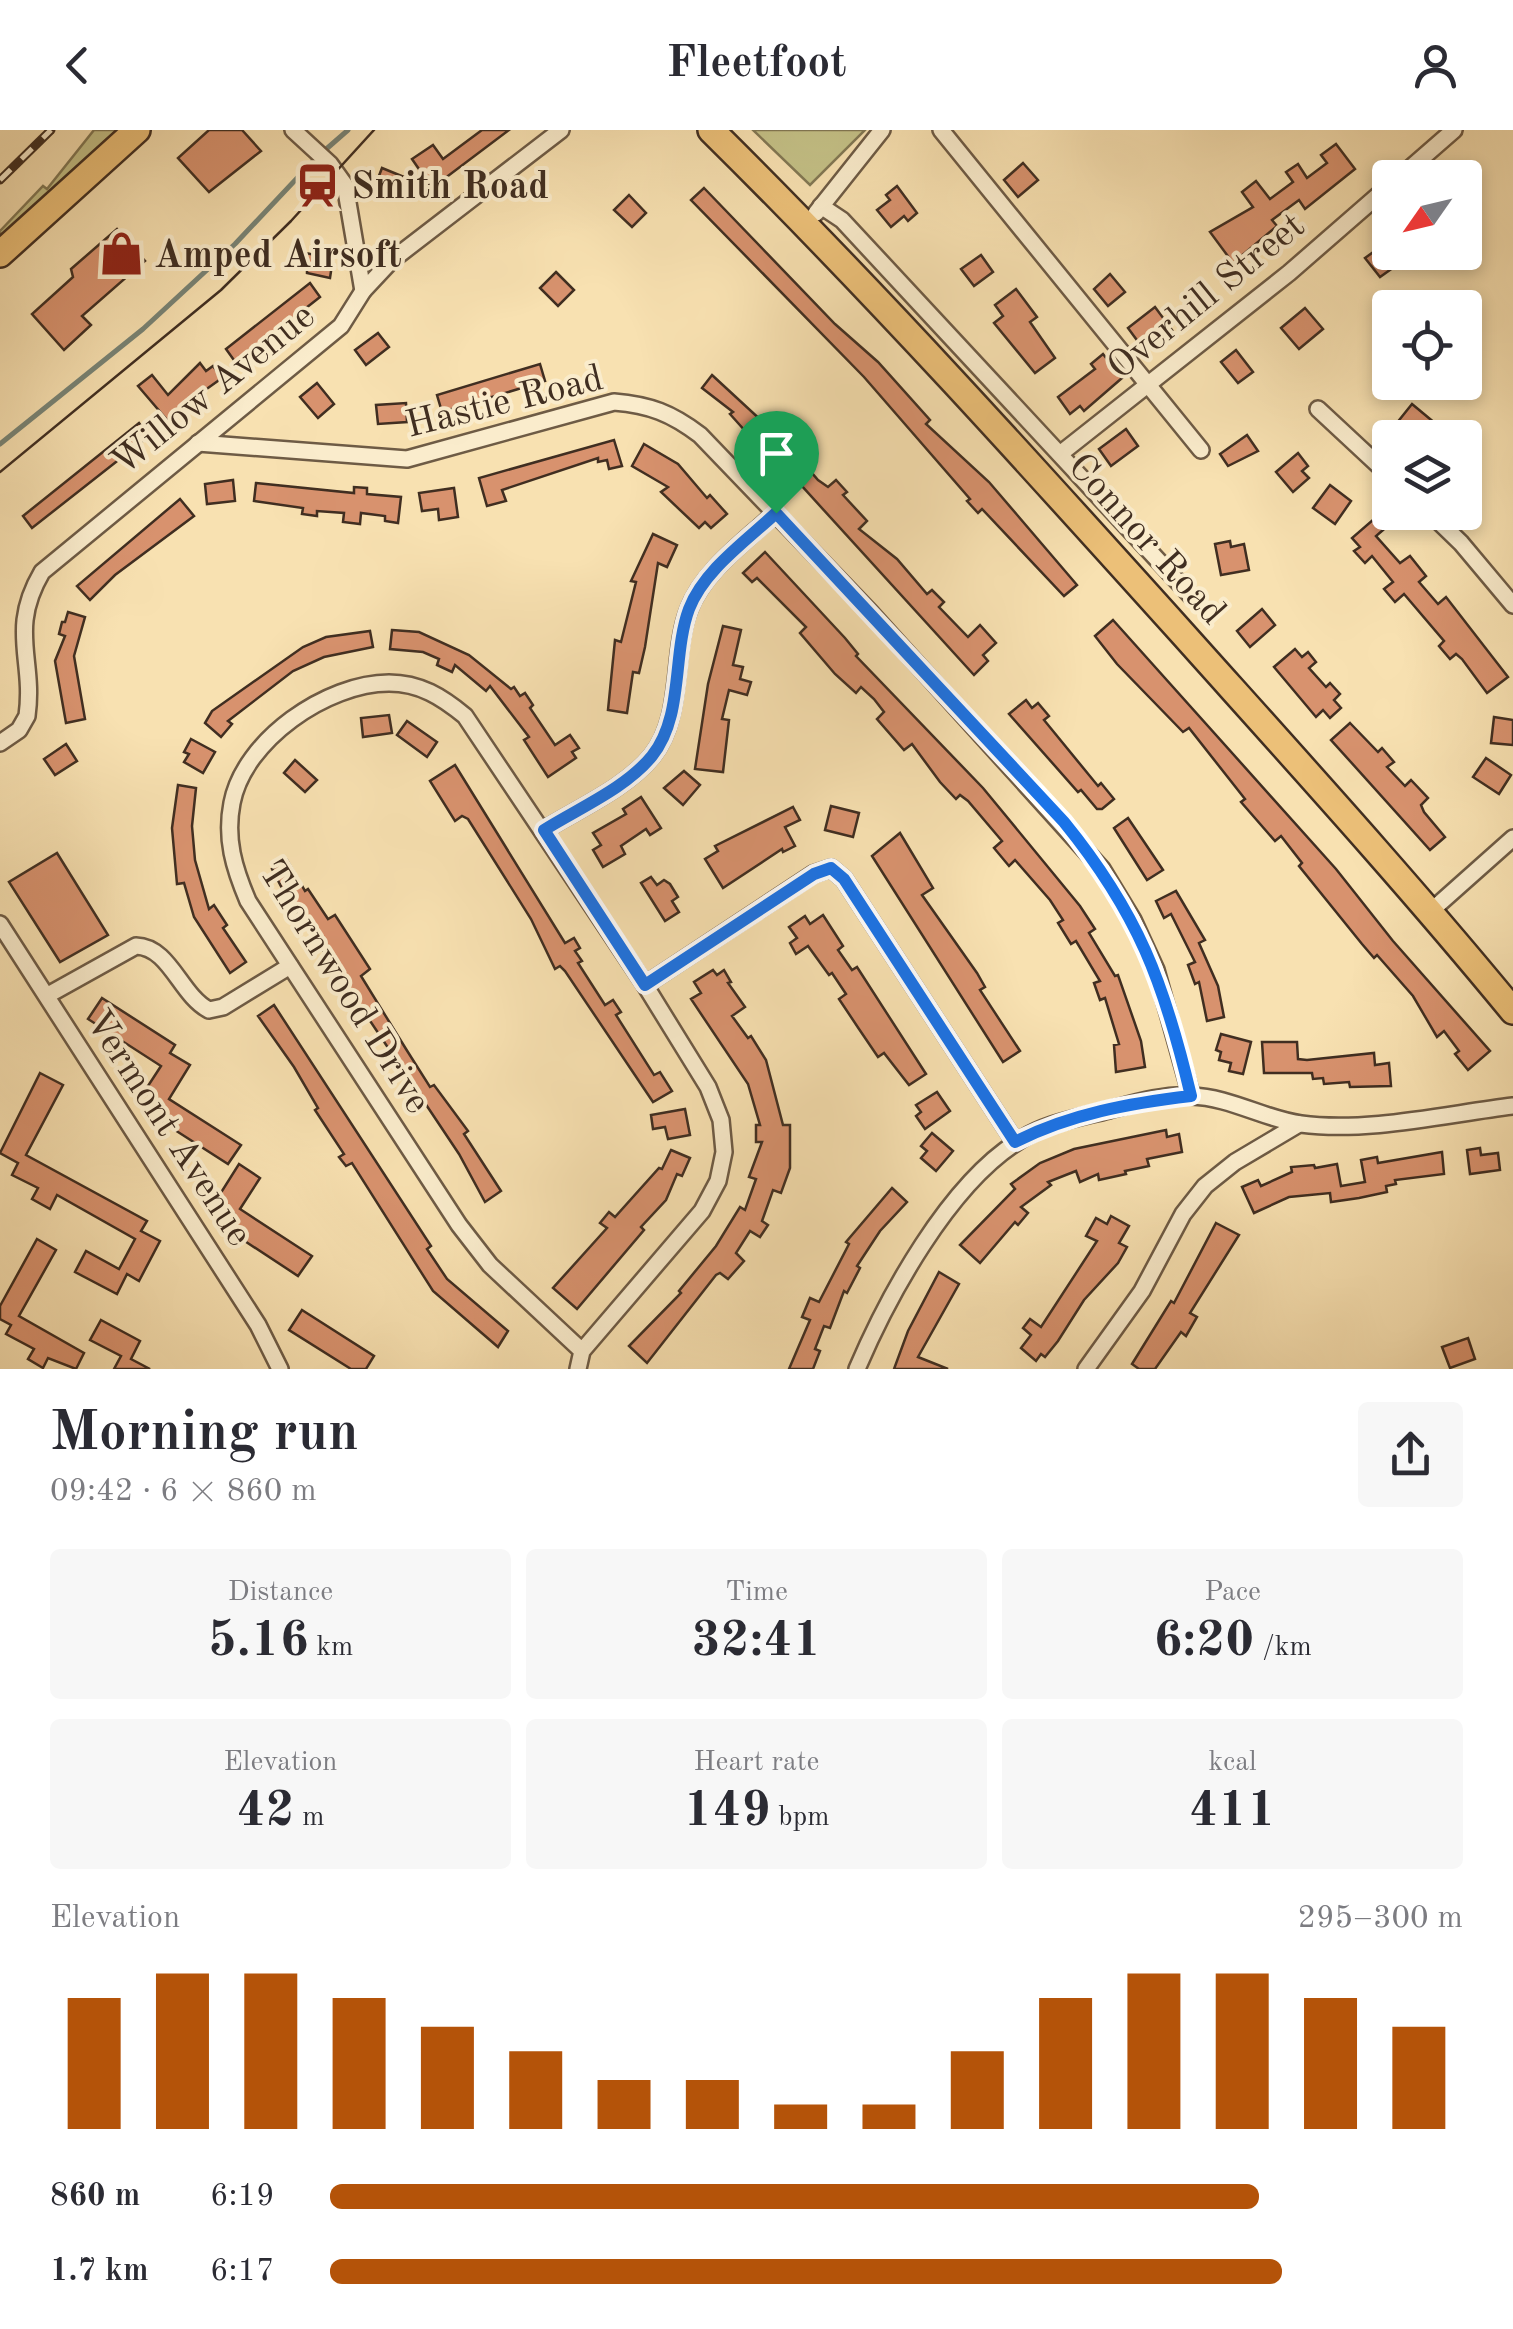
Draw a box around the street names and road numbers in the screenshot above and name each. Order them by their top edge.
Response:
street label: Overhill Street [1101,207,1312,388]
street label: Willow Avenue [105,297,323,483]
street label: Hastie Road [402,360,607,446]
street label: Connor Road [1060,447,1232,633]
street label: Thornwood Drive [251,855,436,1121]
street label: Vermont Avenue [77,1004,258,1253]

